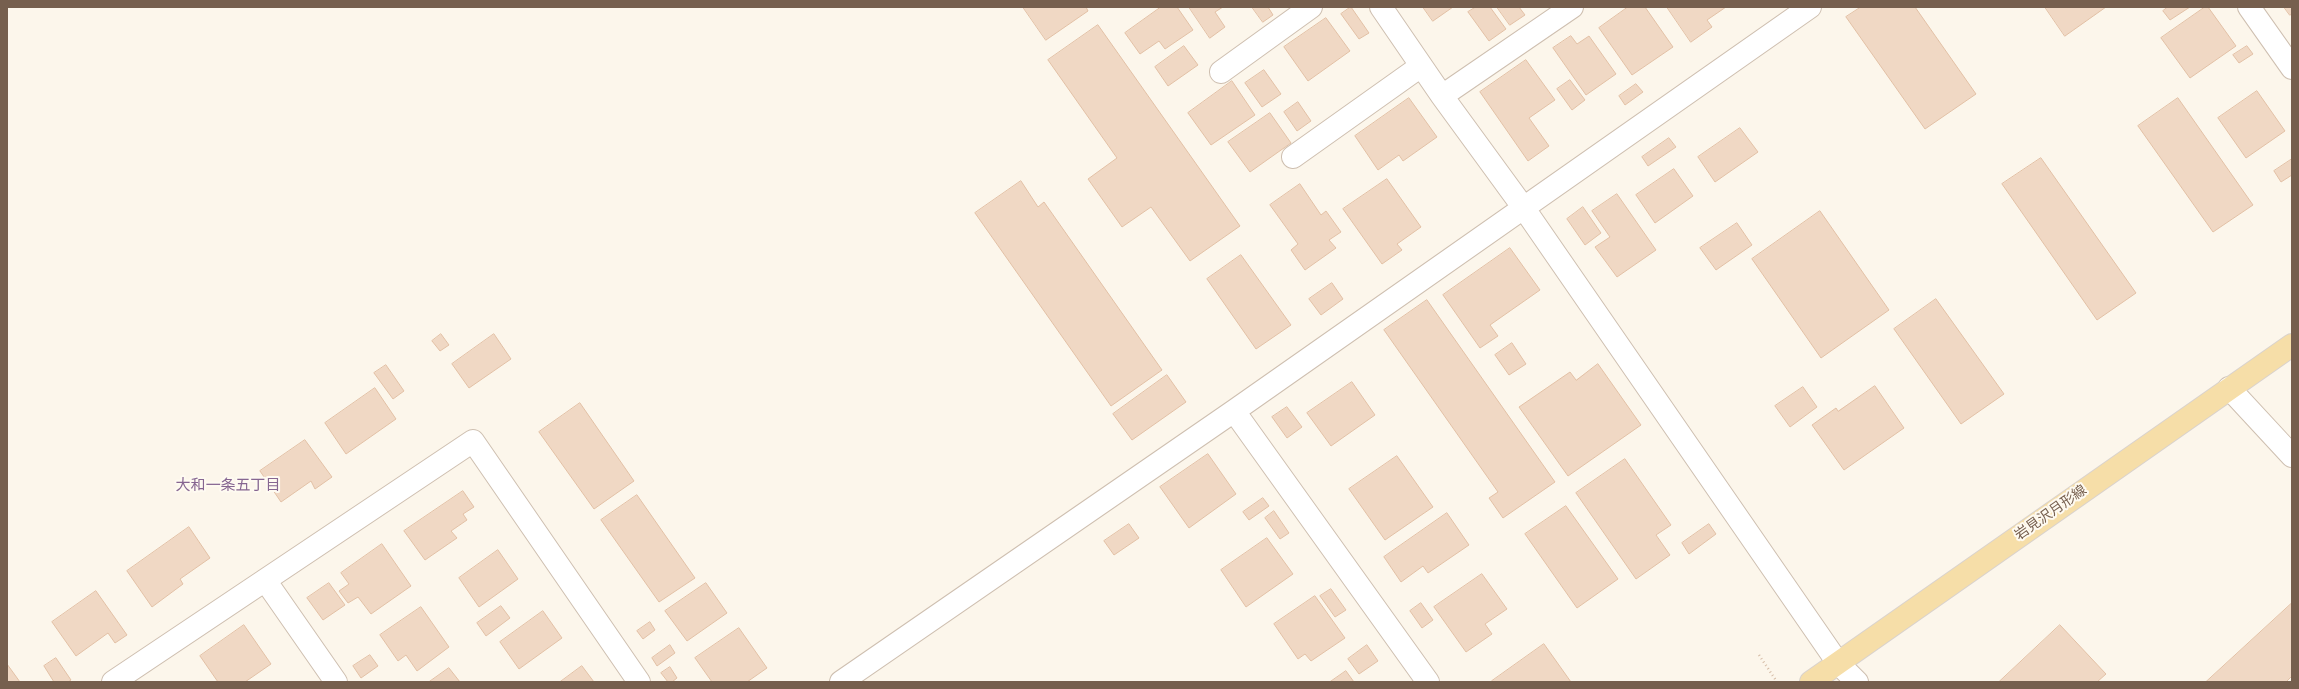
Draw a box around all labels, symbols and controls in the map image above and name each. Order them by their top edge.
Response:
district label: 大和一条五丁目 [176,477,280,495]
street label: 岩見沢月形線 [2012,482,2090,544]

